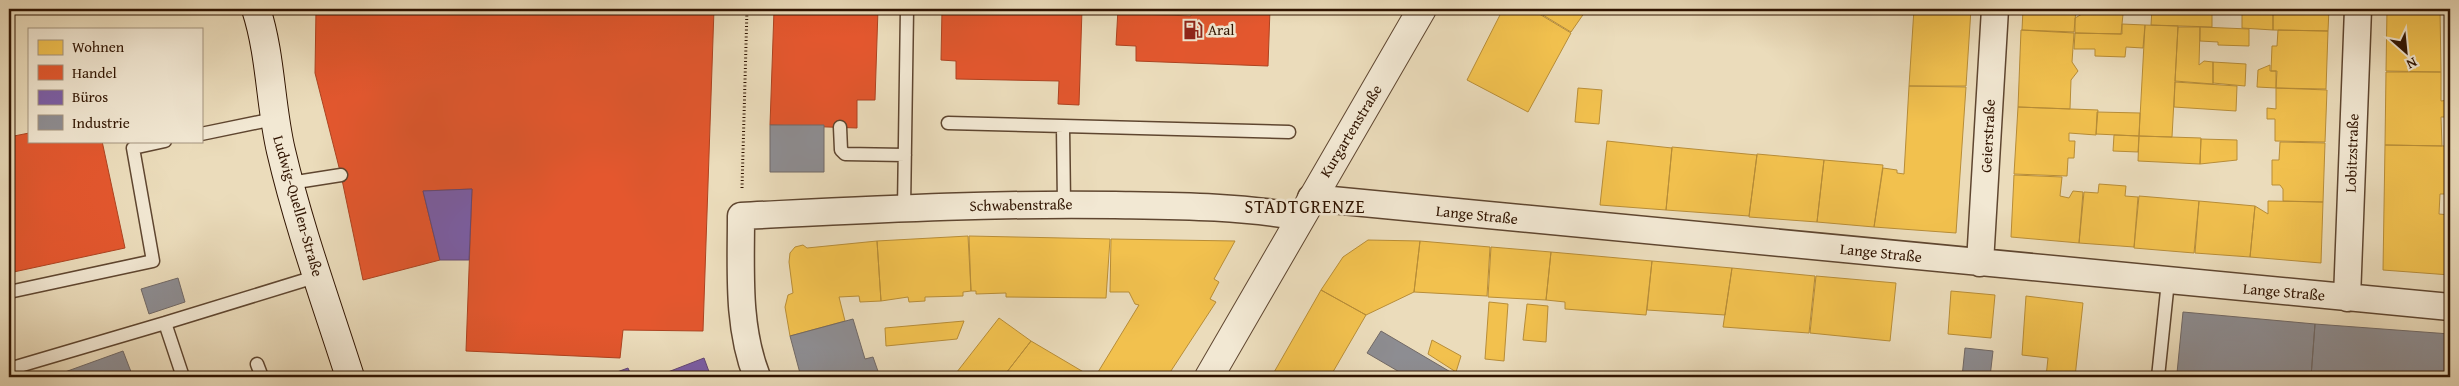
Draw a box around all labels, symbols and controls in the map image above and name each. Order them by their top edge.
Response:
fuel station icon: Aral [1182,19,1204,41]
place label: Aral [1208,19,1234,40]
legend [28,28,202,142]
north arrow [2382,28,2432,78]
text: Wohnen [72,36,125,57]
text: N [2403,53,2421,75]
text: Handel [72,62,117,83]
street label: Kurgartenstraße [1315,80,1387,181]
text: Büros [72,86,108,107]
street label: Geierstraße [1975,99,2000,173]
text: Industrie [72,112,130,133]
street label: Lobitzstraße [2340,113,2363,193]
street label: Ludwig-Quellen-Straße [268,133,329,279]
street label: Schwabenstraße [969,193,1073,216]
district label: STADTGRENZE [1244,193,1366,220]
street label: Lange Straße [1435,200,1519,229]
street label: Lange Straße [1839,238,1923,267]
street label: Lange Straße [2242,277,2326,306]

